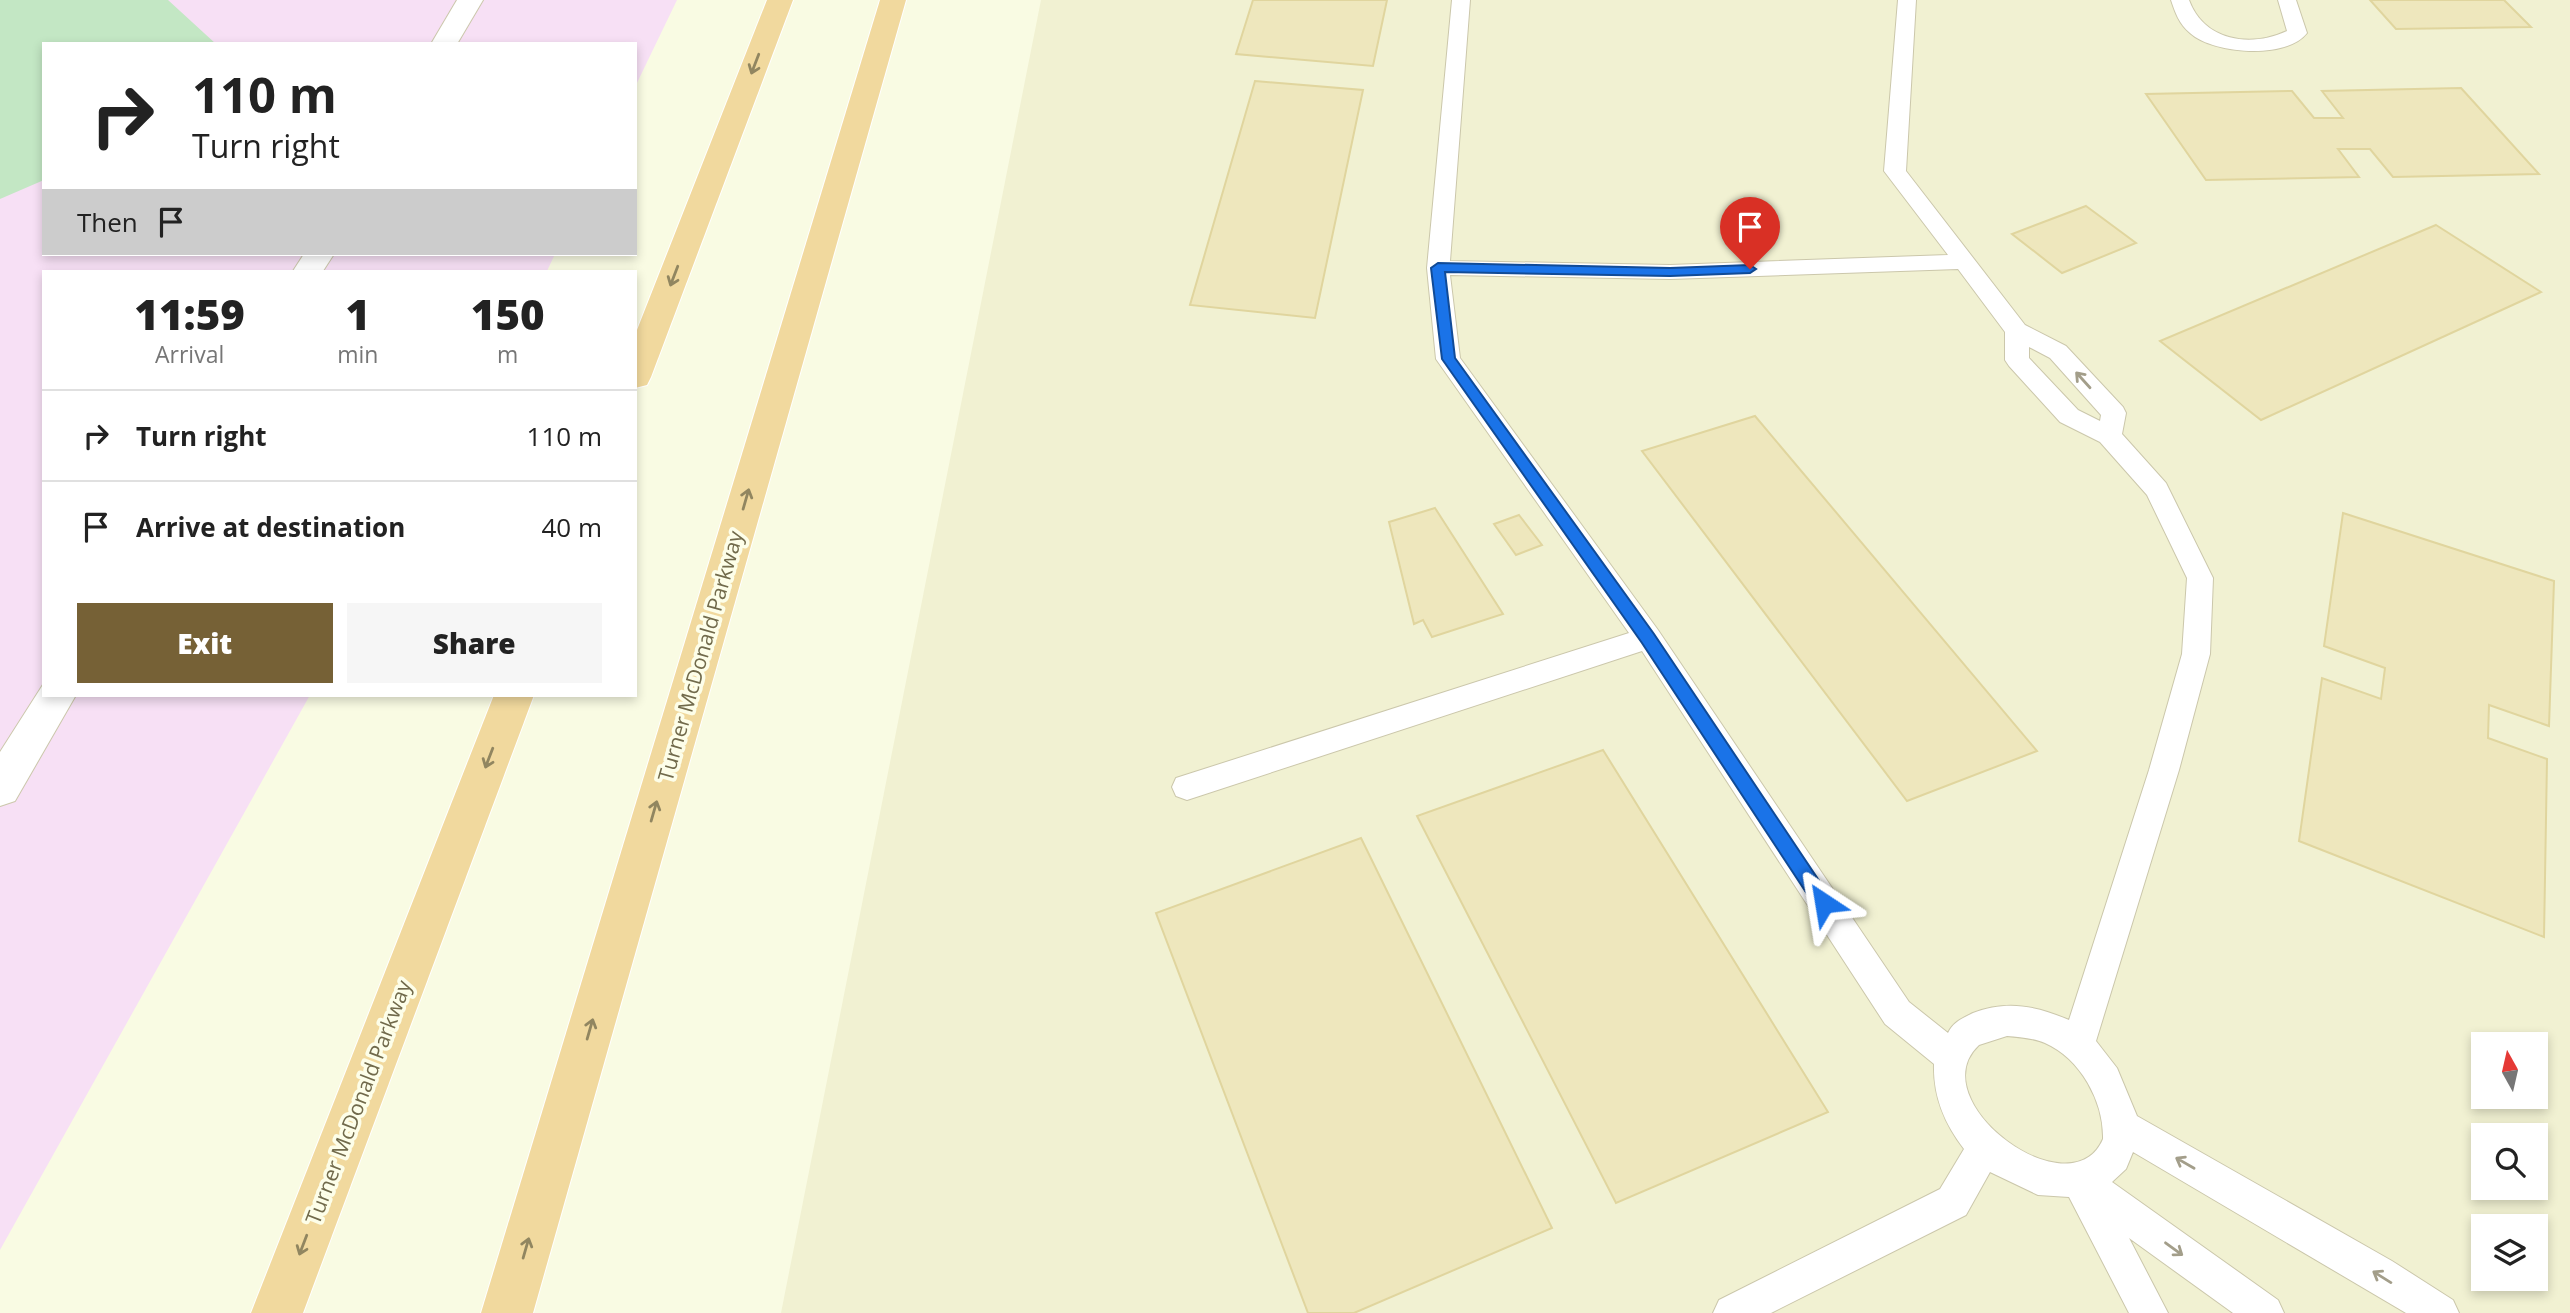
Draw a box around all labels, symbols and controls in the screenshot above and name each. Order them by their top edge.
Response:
one-way arrow [748,52,761,74]
text: 110 m [192,61,337,127]
icon: right [77,70,168,161]
text: Turn right [192,124,340,167]
pin [1720,197,1780,269]
icon: arrive [152,203,190,241]
text: Then [77,204,138,240]
icon: arrive [1731,208,1769,246]
one-way arrow [667,265,679,287]
text: 11:59 [134,285,245,342]
text: 1 [346,285,370,342]
text: 150 [471,285,545,342]
text: Arrival [155,338,224,370]
text: min [337,338,378,370]
text: m [497,338,518,370]
one-way arrow [2076,371,2092,389]
icon: right [77,417,115,455]
text: Turn right [136,418,267,454]
text: 110 m [527,418,602,454]
one-way arrow [741,488,754,510]
icon: arrive [77,508,115,546]
text: Arrive at destination [136,509,405,545]
text: 40 m [541,509,602,545]
street label: Turner McDonald Parkway [651,527,749,784]
button: Exit [77,603,333,683]
button: Share [347,603,602,683]
one-way arrow [482,747,495,769]
one-way arrow [649,800,662,822]
position arrow [1787,866,1861,940]
street label: Turner McDonald Parkway [299,976,418,1228]
one-way arrow [585,1019,598,1041]
north arrow [2471,1032,2548,1110]
map controls [2471,1032,2548,1291]
button: search [2471,1123,2548,1200]
one-way arrow [2175,1156,2196,1169]
button: layers [2471,1214,2548,1291]
one-way arrow [295,1234,308,1256]
one-way arrow [520,1237,533,1259]
one-way arrow [2164,1241,2183,1256]
one-way arrow [2373,1269,2393,1283]

